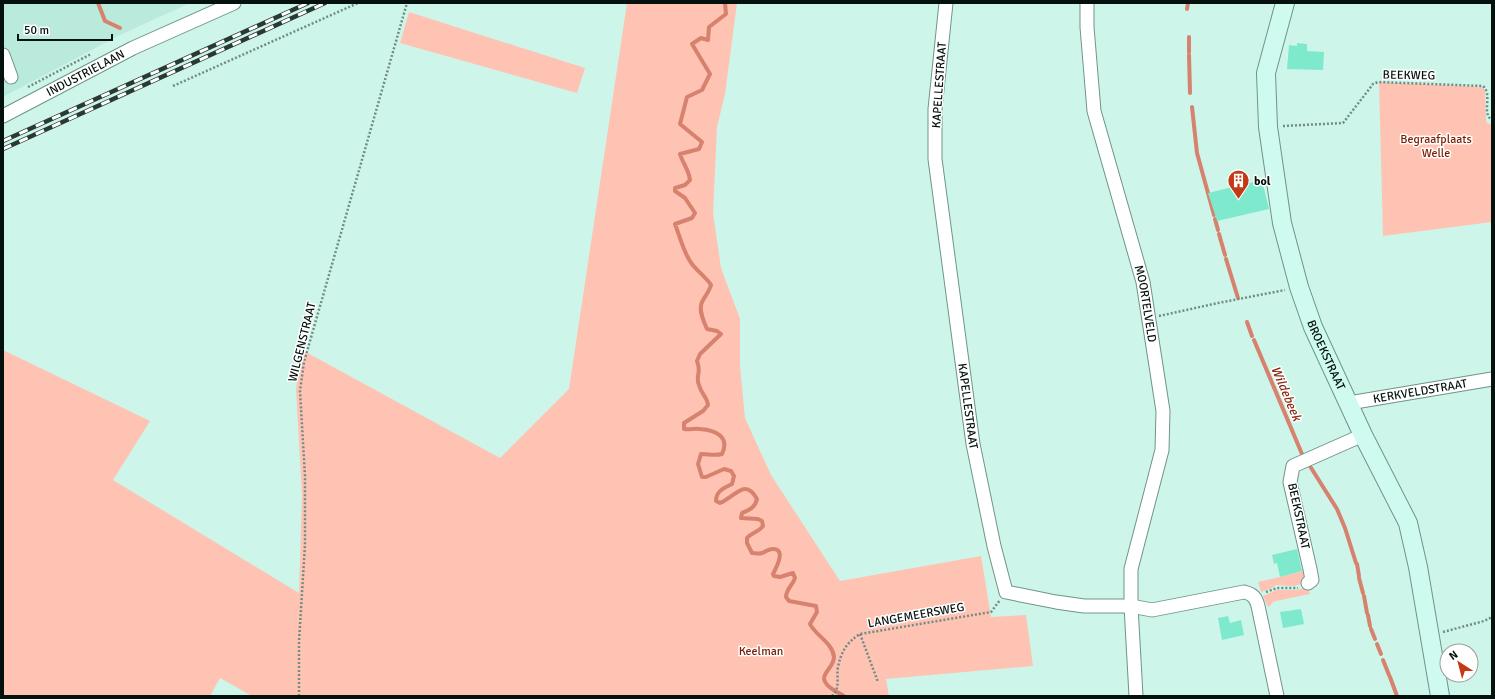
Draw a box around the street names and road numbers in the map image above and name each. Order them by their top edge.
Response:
street label: KAPELLESTRAAT [929,41,950,129]
street label: INDUSTRIELAAN [44,47,127,100]
street label: BEEKWEG [1383,68,1435,83]
street label: MOORTELVELD [1131,264,1159,344]
street label: WILGENSTRAAT [285,301,320,384]
street label: BROEKSTRAAT [1303,318,1348,393]
street label: KAPELLESTRAAT [954,362,981,451]
street label: KERKVELDSTRAAT [1372,376,1468,407]
street label: BEEKSTRAAT [1284,482,1313,551]
street label: LANGEMEERSWEG [867,600,965,631]

